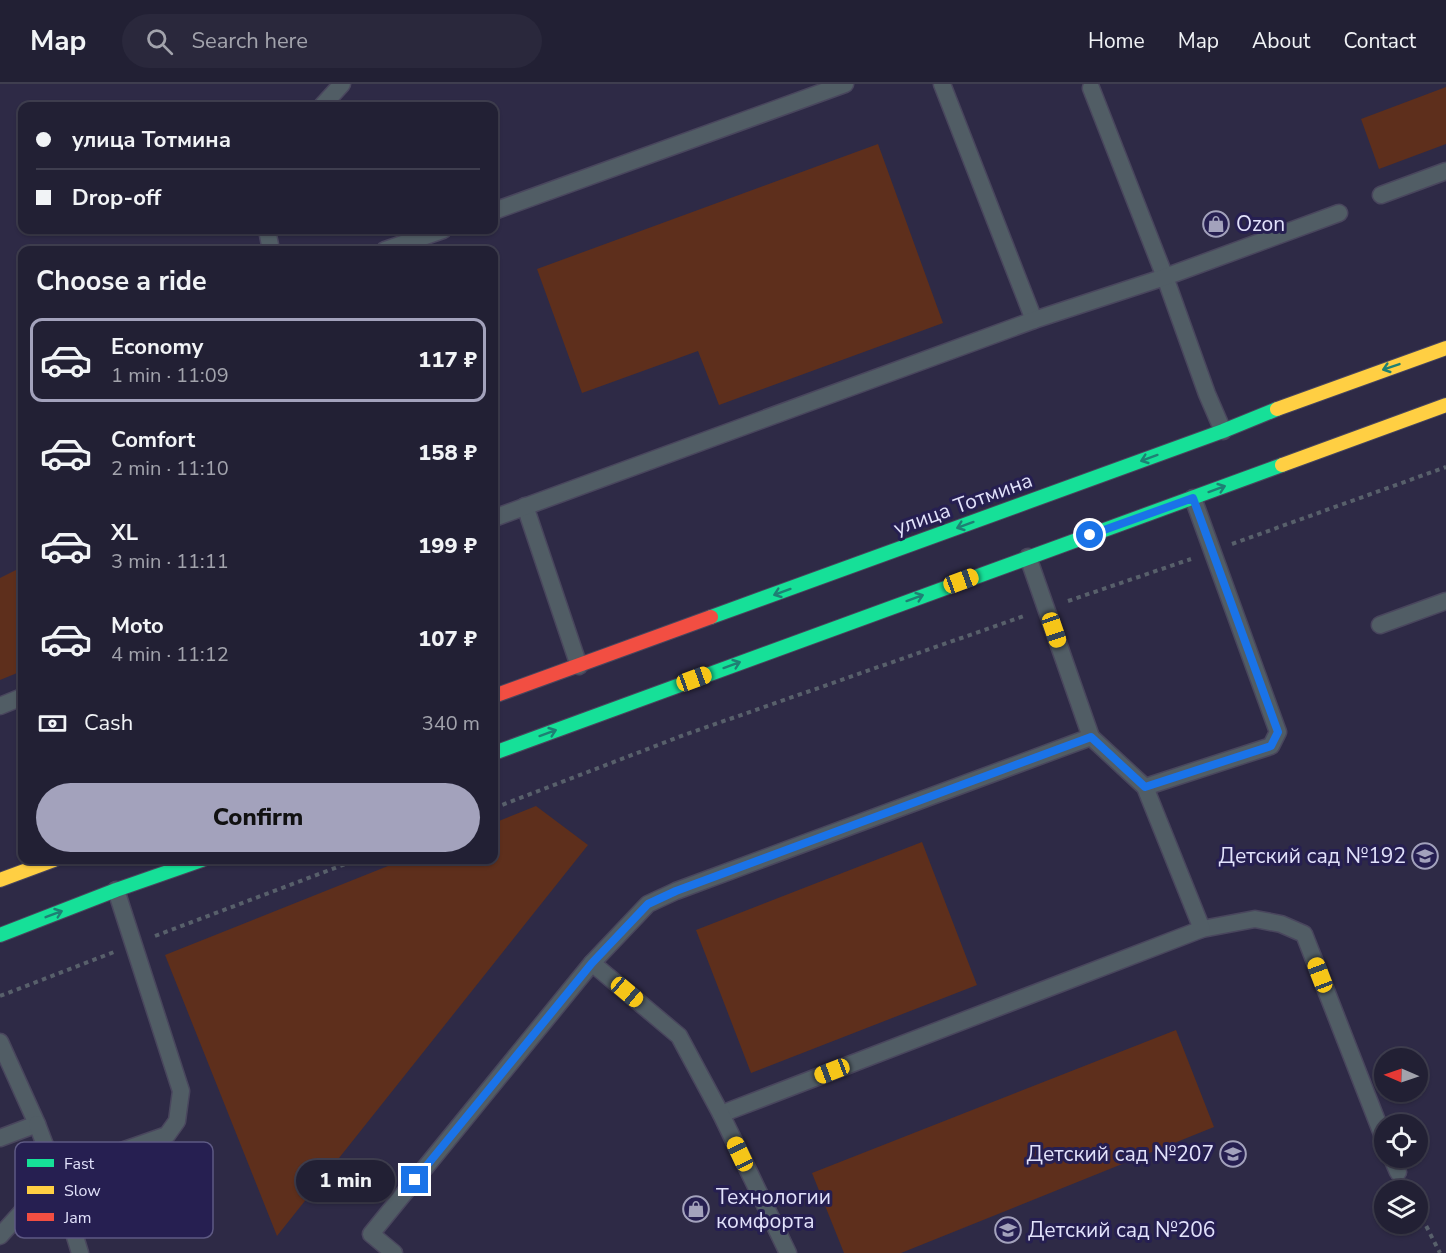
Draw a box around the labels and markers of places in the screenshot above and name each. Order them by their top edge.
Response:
shop icon: Ozon [1201,209,1231,239]
place label: Ozon [1236,210,1285,238]
school or university icon: Детский сад №192 [1410,841,1440,871]
place label: Детский сад №192 [1219,842,1406,870]
school or university icon: Детский сад №207 [1218,1139,1248,1169]
place label: Детский сад №207 [1027,1140,1214,1168]
place label: Технологии комфорта [716,1183,831,1235]
shop icon: Технологии комфорта [681,1194,711,1224]
school or university icon: Детский сад №206 [993,1215,1023,1245]
place label: Детский сад №206 [1028,1216,1215,1244]

